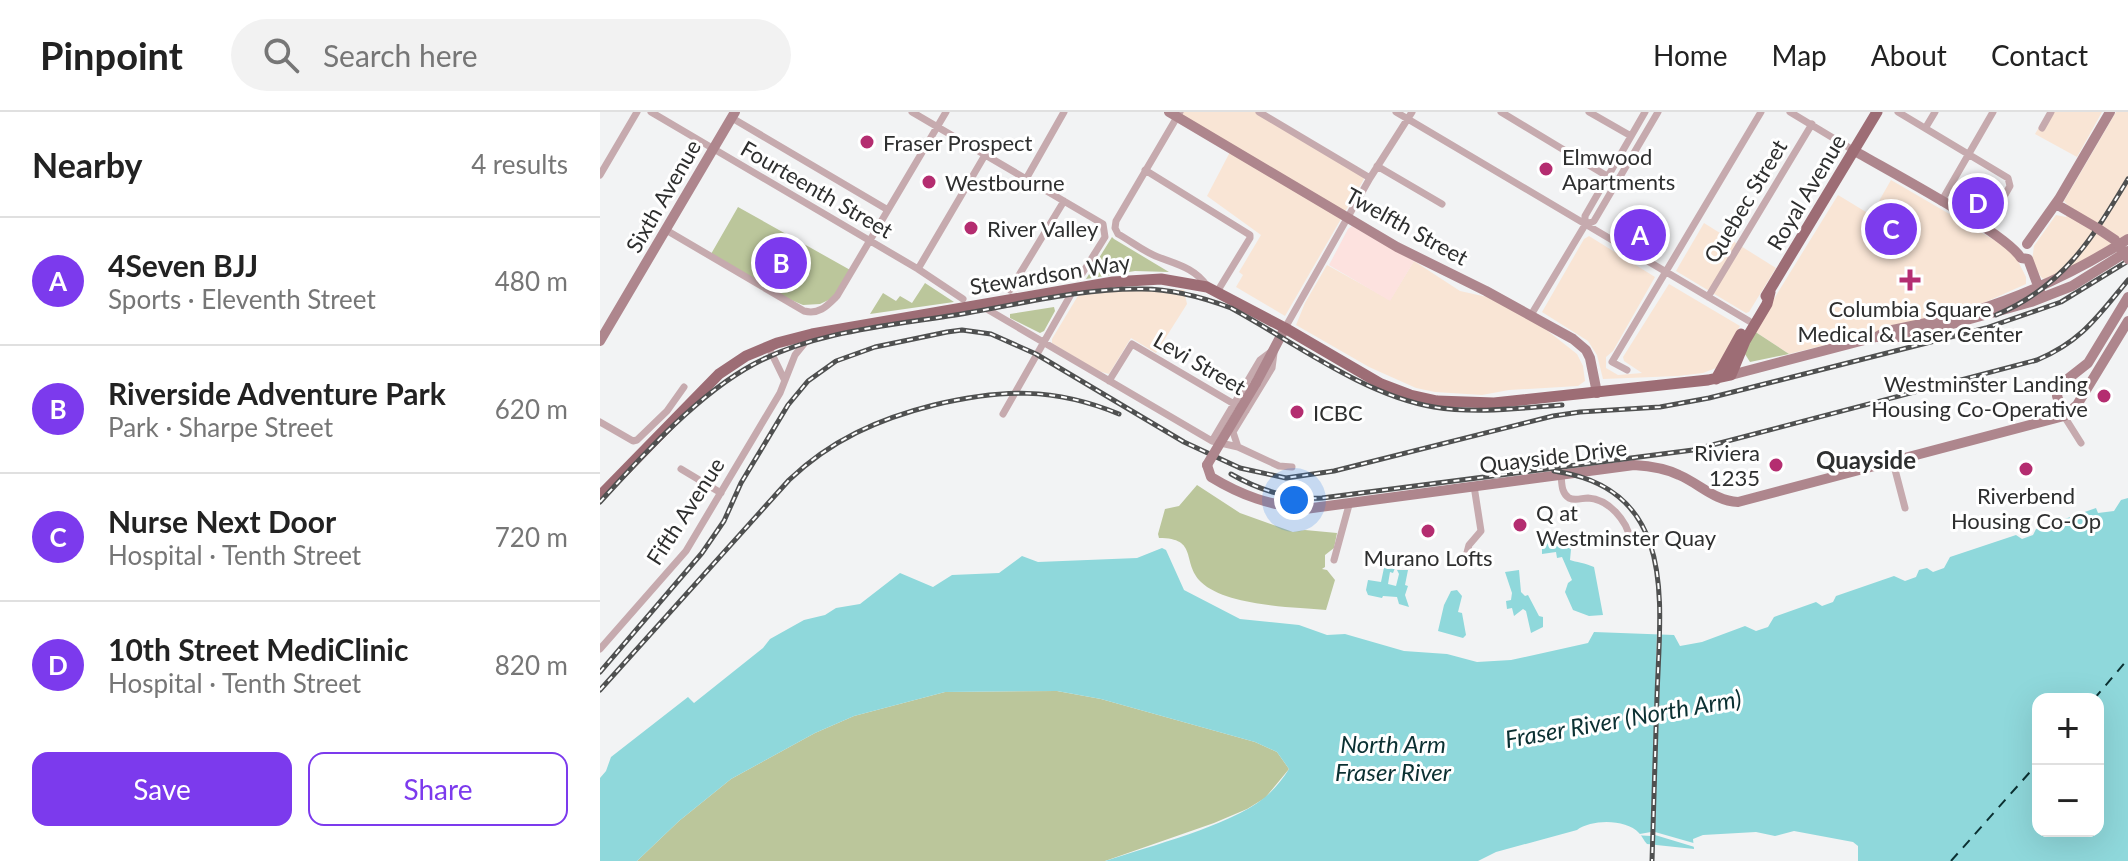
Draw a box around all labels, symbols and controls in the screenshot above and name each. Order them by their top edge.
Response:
search box [231,19,791,91]
text: Pinpoint [40,32,183,78]
icon: search [259,33,303,77]
text: Search here [323,37,478,73]
text: Home [1653,38,1728,72]
text: Map [1772,38,1827,72]
text: About [1871,38,1947,72]
text: Contact [1991,38,2088,72]
place label: Fraser Prospect [883,129,1033,156]
street label: Royal Avenue [1761,129,1851,255]
marker: Fraser Prospect [858,133,876,151]
street label: Quebec Street [1698,134,1793,268]
street label: Sixth Avenue [620,135,706,257]
street label: Fourteenth Street [736,135,898,244]
place label: Elmwood Apartments [1562,143,1675,195]
text: Nearby [32,144,143,185]
text: 4 results [471,148,568,180]
marker: Elmwood Apartments [1537,160,1555,178]
place label: Westbourne [945,169,1065,196]
marker: Westbourne [920,173,938,191]
pin: D [1952,173,2004,233]
street label: Twelfth Street [1341,181,1473,271]
pin: C [1865,199,1917,259]
pin: A [1614,205,1666,265]
place label: River Valley [987,215,1099,242]
marker: River Valley [962,219,980,237]
pin: B [755,233,807,293]
text: 4Seven BJJ [108,247,258,283]
street label: Stewardson Way [968,248,1133,300]
text: A [49,265,67,297]
text: 480 m [495,265,568,297]
marker: Columbia Square Medical & Laser Center [1899,269,1921,291]
text: Sports · Eleventh Street [108,283,376,315]
place label: Columbia Square Medical & Laser Center [1797,295,2023,347]
street label: Levi Street [1149,326,1251,400]
place label: Westminster Landing Housing Co-Operative [1871,370,2088,422]
text: Riverside Adventure Park [108,375,446,411]
marker: Westminster Landing Housing Co-Operative [2095,387,2113,405]
text: B [49,393,67,425]
text: 620 m [495,393,568,425]
place label: ICBC [1313,399,1363,426]
marker: ICBC [1288,403,1306,421]
text: Park · Sharpe Street [108,411,333,443]
street label: Quayside Drive [1478,434,1628,478]
place label: Riviera 1235 [1694,439,1760,491]
district label: Quayside [1816,445,1916,474]
street label: Fifth Avenue [640,452,730,570]
marker: Riviera 1235 [1767,456,1785,474]
marker: Riverbend Housing Co-Op [2017,460,2035,478]
your location [1274,480,1314,520]
place label: Riverbend Housing Co-Op [1951,482,2101,534]
place label: Q at Westminster Quay [1536,499,1717,551]
text: Nurse Next Door [108,503,336,539]
marker: Q at Westminster Quay [1511,516,1529,534]
text: C [49,521,67,553]
text: 720 m [495,521,568,553]
marker: Murano Lofts [1419,522,1437,540]
text: Hospital · Tenth Street [108,539,361,571]
place label: Murano Lofts [1364,544,1492,571]
text: 10th Street MediClinic [108,631,408,667]
text: D [48,649,68,681]
text: 820 m [495,649,568,681]
text: Hospital · Tenth Street [108,667,361,699]
water label: Fraser River (North Arm) [1503,683,1743,753]
map controls [2032,693,2104,837]
button: + [2032,693,2104,765]
water label: North Arm Fraser River [1335,729,1452,786]
button: Save [32,752,292,826]
button: Share [308,752,568,826]
button: − [2032,765,2104,837]

